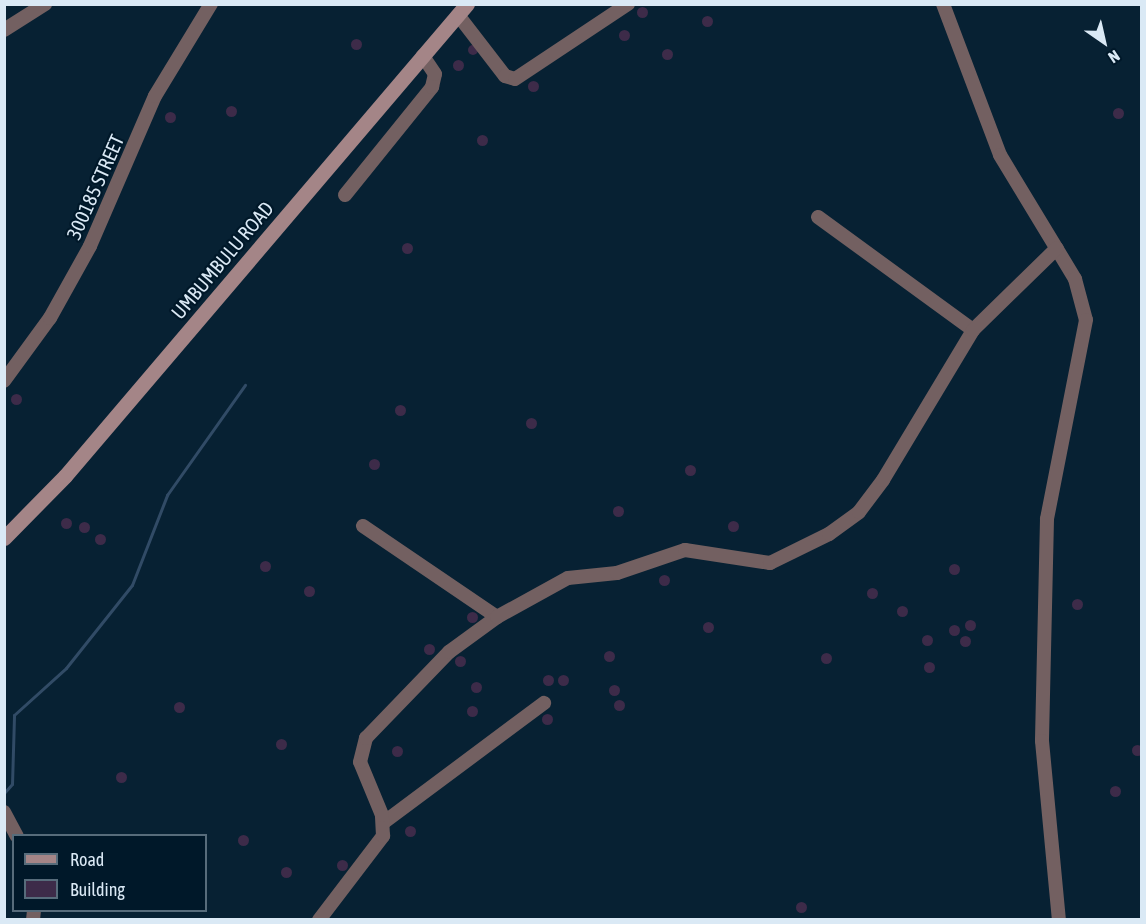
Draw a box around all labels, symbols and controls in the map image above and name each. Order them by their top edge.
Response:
north arrow [1074,12,1134,72]
text: N [1105,47,1123,67]
street label: 300185 STREET [61,131,129,243]
street label: UMBUMBULU ROAD [166,196,278,324]
legend [12,834,207,912]
text: Road [70,849,104,870]
text: Building [70,879,125,900]

